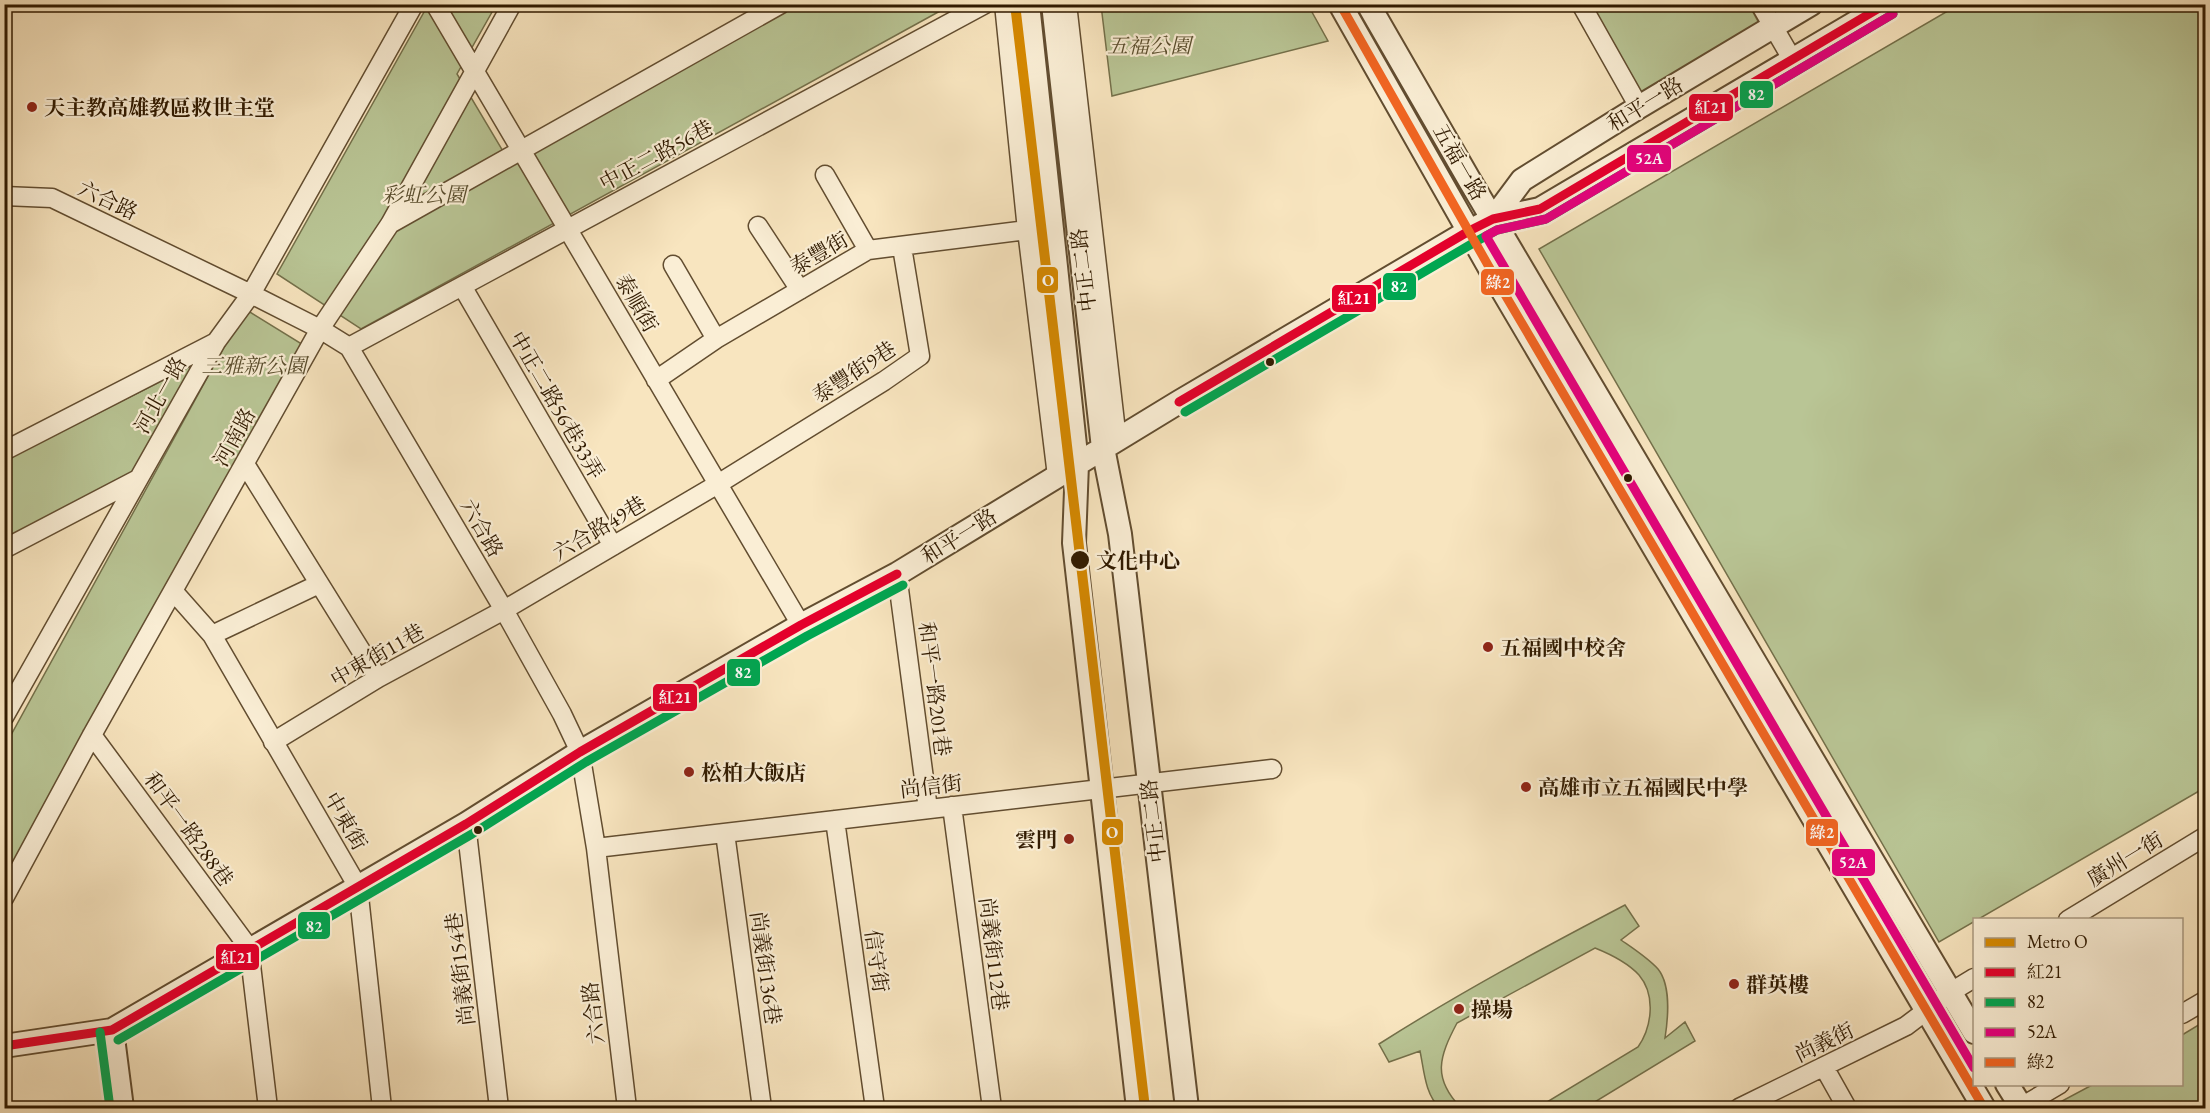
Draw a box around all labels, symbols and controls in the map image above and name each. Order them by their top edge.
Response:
park label: 五福公園 [1107,32,1194,59]
street label: 和平一路 [1602,71,1688,137]
line badge: 82 [1739,80,1774,109]
text: 82 [1748,84,1765,105]
line badge: 紅21 [1688,93,1734,122]
place label: 天主教高雄教區救世主堂 [44,94,275,121]
text: 紅21 [1695,97,1727,118]
marker: 天主教高雄教區救世主堂 [25,100,39,114]
street label: 中正二路56巷 [594,114,718,196]
street label: 五福一路 [1427,119,1493,205]
line badge: 52A [1626,144,1672,173]
text: 52A [1635,148,1664,169]
street label: 六合路 [74,174,142,226]
park label: 彩虹公園 [382,181,469,208]
street label: 泰豐街 [785,226,853,280]
street label: 中正二路 [1064,227,1102,313]
line badge: O [1036,266,1059,294]
line badge: 綠2 [1480,268,1515,296]
street label: 泰順街 [610,269,664,337]
text: O [1042,270,1054,291]
line badge: 82 [1382,272,1417,301]
text: 綠2 [1486,272,1511,293]
text: 82 [1391,276,1408,297]
line badge: 紅21 [1331,284,1377,313]
text: 紅21 [1338,288,1370,309]
street label: 中正二路56巷33弄 [504,326,610,484]
street label: 泰豐街9巷 [807,335,901,409]
street label: 河北一路 [128,352,192,438]
park label: 三雅新公園 [202,352,309,379]
unlabelled marker [1264,356,1276,368]
street label: 河南路 [207,403,261,471]
unlabelled marker [1622,472,1634,484]
street label: 六合路49巷 [547,490,651,566]
street label: 六合路 [455,494,509,562]
street label: 和平一路 [916,502,1002,570]
place label: 文化中心 [1096,547,1180,574]
marker: 文化中心 [1069,549,1091,571]
street label: 中東街11巷 [325,617,429,693]
street label: 和平一路201巷 [913,620,957,758]
place label: 五福國中校舍 [1500,634,1626,661]
marker: 五福國中校舍 [1481,640,1495,654]
line badge: 82 [726,658,761,687]
text: 82 [735,662,752,683]
line badge: 紅21 [652,683,698,712]
text: 紅21 [659,687,691,708]
place label: 松柏大飯店 [701,759,806,786]
marker: 松柏大飯店 [682,765,696,779]
street label: 和平一路288巷 [138,766,240,892]
street label: 尚信街 [898,769,964,803]
place label: 高雄市立五福國民中學 [1538,774,1748,801]
street label: 中正二路 [1134,778,1172,864]
marker: 高雄市立五福國民中學 [1519,780,1533,794]
street label: 中東街 [319,787,373,855]
line badge: O [1101,818,1124,846]
line badge: 綠2 [1805,818,1839,847]
text: O [1106,822,1118,843]
text: 綠2 [1810,822,1835,843]
unlabelled marker [472,824,484,836]
place label: 雲門 [1015,826,1057,853]
street label: 廣州一街 [2082,826,2168,892]
marker: 雲門 [1062,832,1076,846]
line badge: 52A [1831,848,1876,877]
text: 52A [1839,852,1868,873]
street label: 尚義街112巷 [974,896,1014,1012]
street label: 尚義街136巷 [745,910,787,1026]
line badge: 82 [297,911,331,940]
street label: 尚義街154巷 [440,911,480,1027]
text: 82 [306,916,323,937]
legend [1973,918,2183,1086]
street label: 信守街 [859,928,895,994]
text: Metro O [2027,930,2088,953]
line badge: 紅21 [215,943,260,971]
text: 紅21 [221,947,253,968]
text: 紅21 [2027,960,2062,983]
place label: 群英樓 [1746,971,1809,998]
marker: 群英樓 [1727,977,1741,991]
street label: 六合路 [576,980,610,1046]
text: 82 [2027,990,2045,1013]
place label: 操場 [1471,996,1513,1023]
marker: 操場 [1452,1002,1466,1016]
street label: 尚義街 [1790,1016,1858,1068]
text: 52A [2027,1020,2057,1043]
text: 綠2 [2027,1050,2054,1073]

